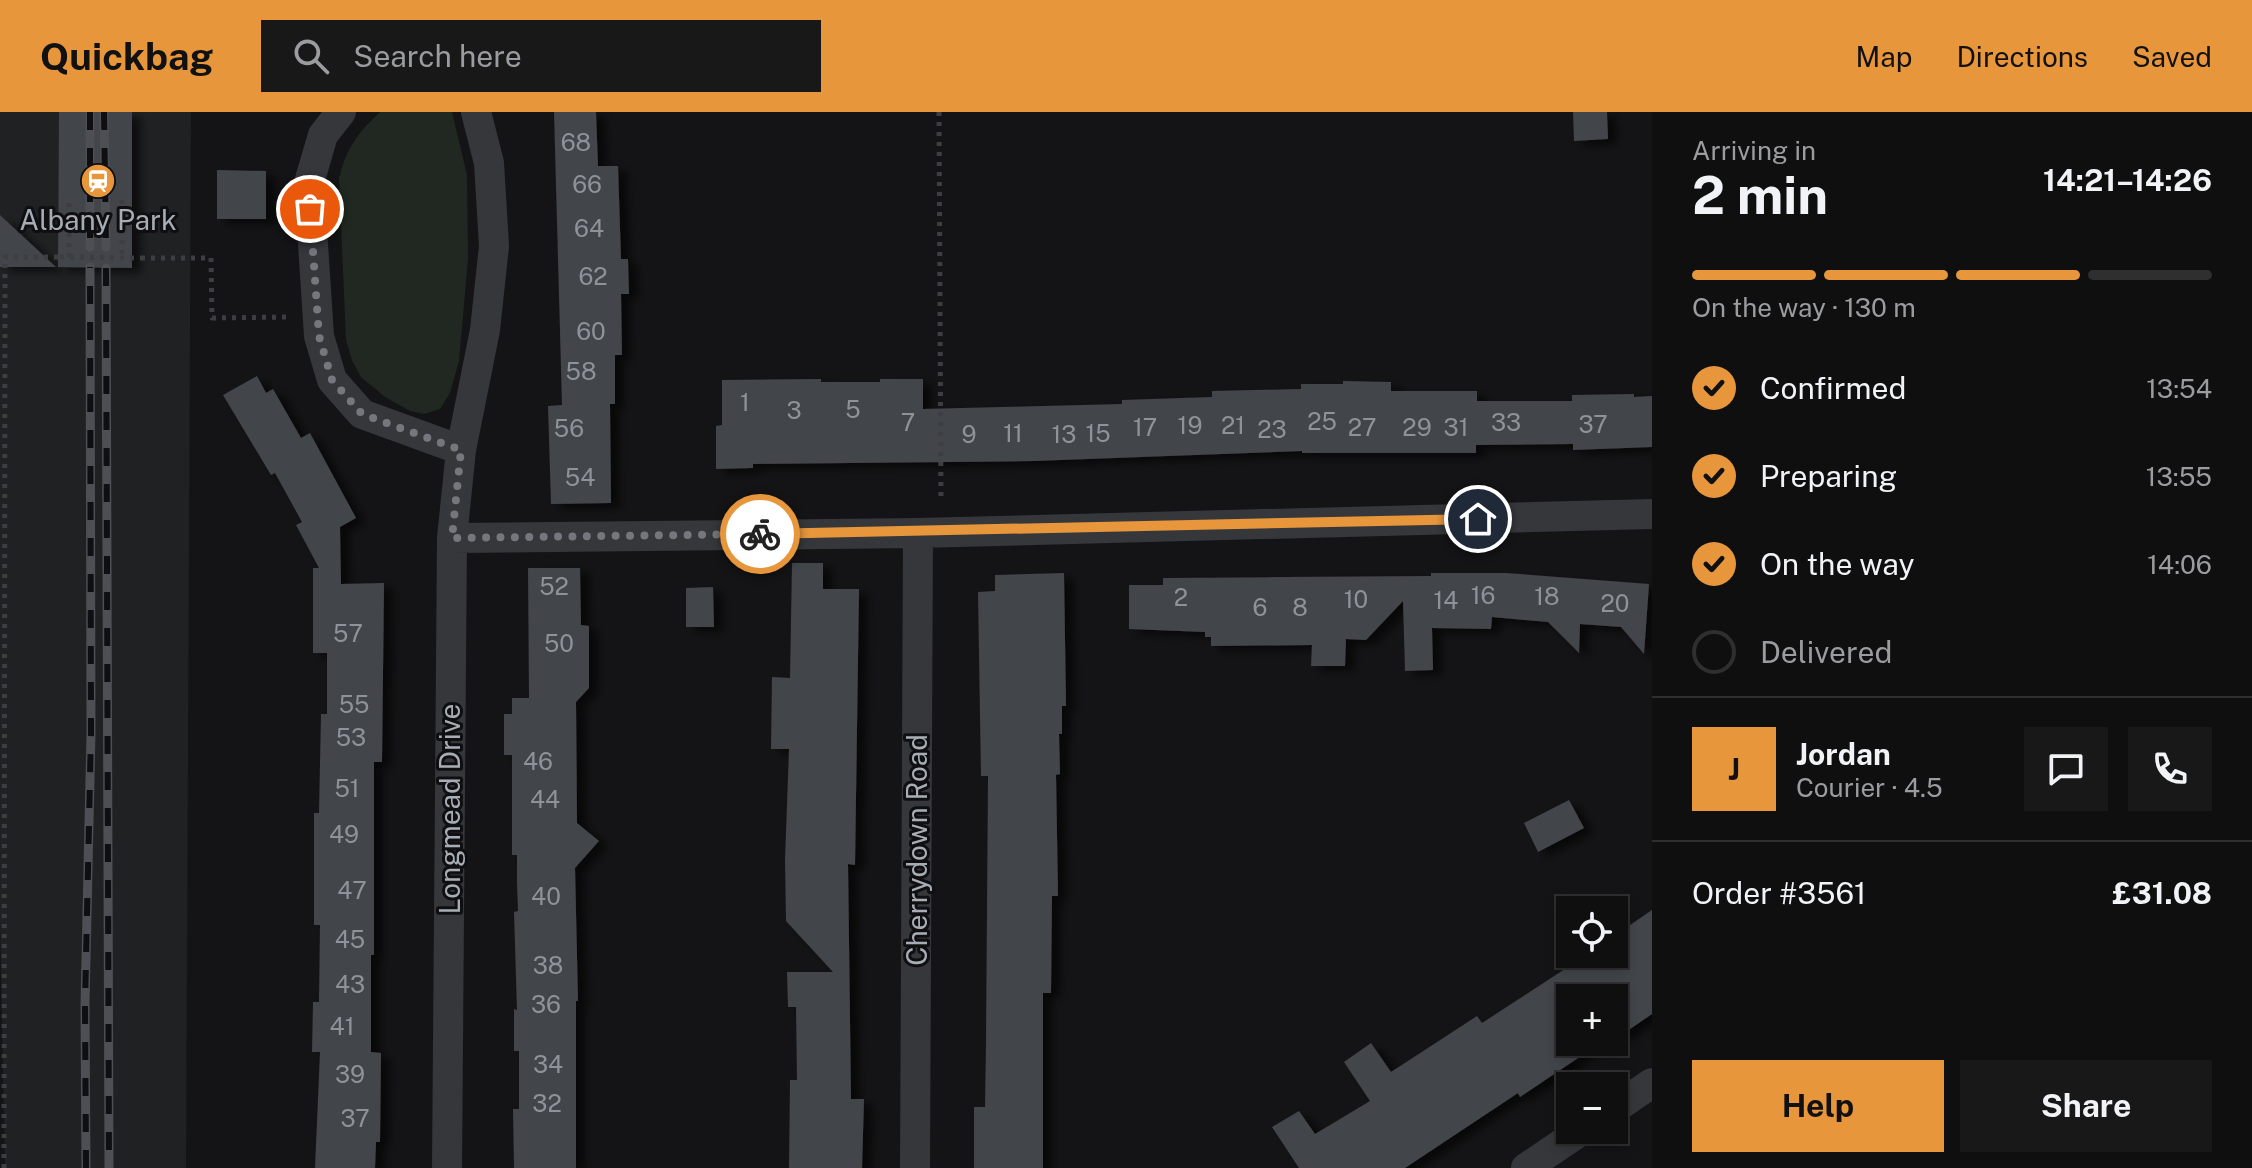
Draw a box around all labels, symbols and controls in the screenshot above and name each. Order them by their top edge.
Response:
search box [261,20,821,92]
text: Quickbag [40,34,213,79]
icon: search [289,34,333,78]
text: Search here [353,38,522,74]
text: Map [1856,40,1912,73]
text: Directions [1956,40,2088,73]
text: Saved [2132,40,2212,73]
house number: 68 [561,128,591,156]
text: Arriving in [1692,135,1816,166]
station icon: Albany Park [79,162,117,200]
text: 14:21–14:26 [2043,162,2212,198]
text: 2 min [1692,165,1828,226]
house number: 66 [572,170,602,198]
pin [276,175,344,243]
icon: bag [288,187,332,231]
place label: Albany Park [19,203,177,236]
house number: 64 [574,214,604,242]
house number: 62 [578,262,608,290]
text: On the way · 130 m [1692,292,1916,323]
house number: 60 [576,317,606,345]
house number: 58 [566,357,596,385]
icon: check [1692,366,1736,410]
text: Confirmed [1760,370,1906,406]
text: 13:54 [2146,373,2212,404]
house number: 1 [740,388,750,416]
house number: 5 [845,395,861,423]
house number: 3 [786,396,802,424]
house number: 25 [1307,407,1337,435]
house number: 7 [901,408,915,436]
house number: 33 [1491,408,1521,436]
house number: 37 [1578,410,1608,438]
house number: 19 [1178,411,1202,439]
house number: 21 [1221,411,1245,439]
house number: 17 [1133,413,1157,441]
house number: 27 [1348,413,1376,441]
house number: 29 [1402,413,1432,441]
house number: 31 [1444,413,1468,441]
house number: 56 [554,414,584,442]
house number: 23 [1257,415,1287,443]
house number: 11 [1003,419,1023,447]
house number: 15 [1085,419,1111,447]
house number: 9 [962,420,977,448]
house number: 13 [1052,420,1076,448]
icon: check [1692,454,1736,498]
text: Preparing [1760,458,1897,494]
text: 13:55 [2146,461,2212,492]
house number: 54 [565,463,595,491]
pin [1444,485,1512,553]
courier [720,494,800,574]
icon: home [1456,497,1500,541]
icon: bike [738,512,782,556]
icon: check [1692,542,1736,586]
text: On the way [1760,546,1914,582]
text: 14:06 [2147,549,2212,580]
house number: 52 [539,572,569,600]
house number: 16 [1471,581,1495,609]
house number: 18 [1534,582,1560,610]
house number: 2 [1174,583,1188,611]
house number: 10 [1344,585,1368,613]
house number: 14 [1434,586,1458,614]
house number: 20 [1601,589,1630,617]
house number: 6 [1253,593,1267,621]
house number: 8 [1292,593,1308,621]
house number: 57 [333,619,363,647]
house number: 50 [544,629,574,657]
text: Delivered [1760,634,1892,670]
house number: 55 [339,690,369,718]
street label: Longmead Drive [433,704,466,914]
house number: 53 [336,723,366,751]
button: chat [2024,727,2108,811]
button: phone [2128,727,2212,811]
street label: Cherrydown Road [900,734,933,966]
text: Jordan [1796,736,1891,772]
house number: 46 [523,747,553,775]
text: J [1728,751,1740,787]
text: Courier · 4.5 [1796,772,1943,803]
house number: 51 [334,774,360,802]
house number: 44 [530,785,560,813]
house number: 49 [329,820,359,848]
text: Order #3561 [1692,875,1866,911]
text: £31.08 [2112,875,2212,911]
house number: 47 [337,876,367,904]
house number: 40 [531,882,561,910]
map controls [1556,896,1628,1144]
button: locate [1556,896,1628,968]
house number: 45 [335,925,365,953]
house number: 38 [533,951,563,979]
house number: 43 [335,970,365,998]
button: + [1556,984,1628,1056]
house number: 36 [531,990,561,1018]
house number: 41 [330,1012,354,1040]
house number: 34 [533,1050,563,1078]
house number: 39 [335,1060,365,1088]
button: Help [1692,1060,1944,1152]
button: Share [1960,1060,2212,1152]
button: − [1556,1072,1628,1144]
house number: 32 [532,1089,562,1117]
house number: 37 [340,1104,370,1132]

